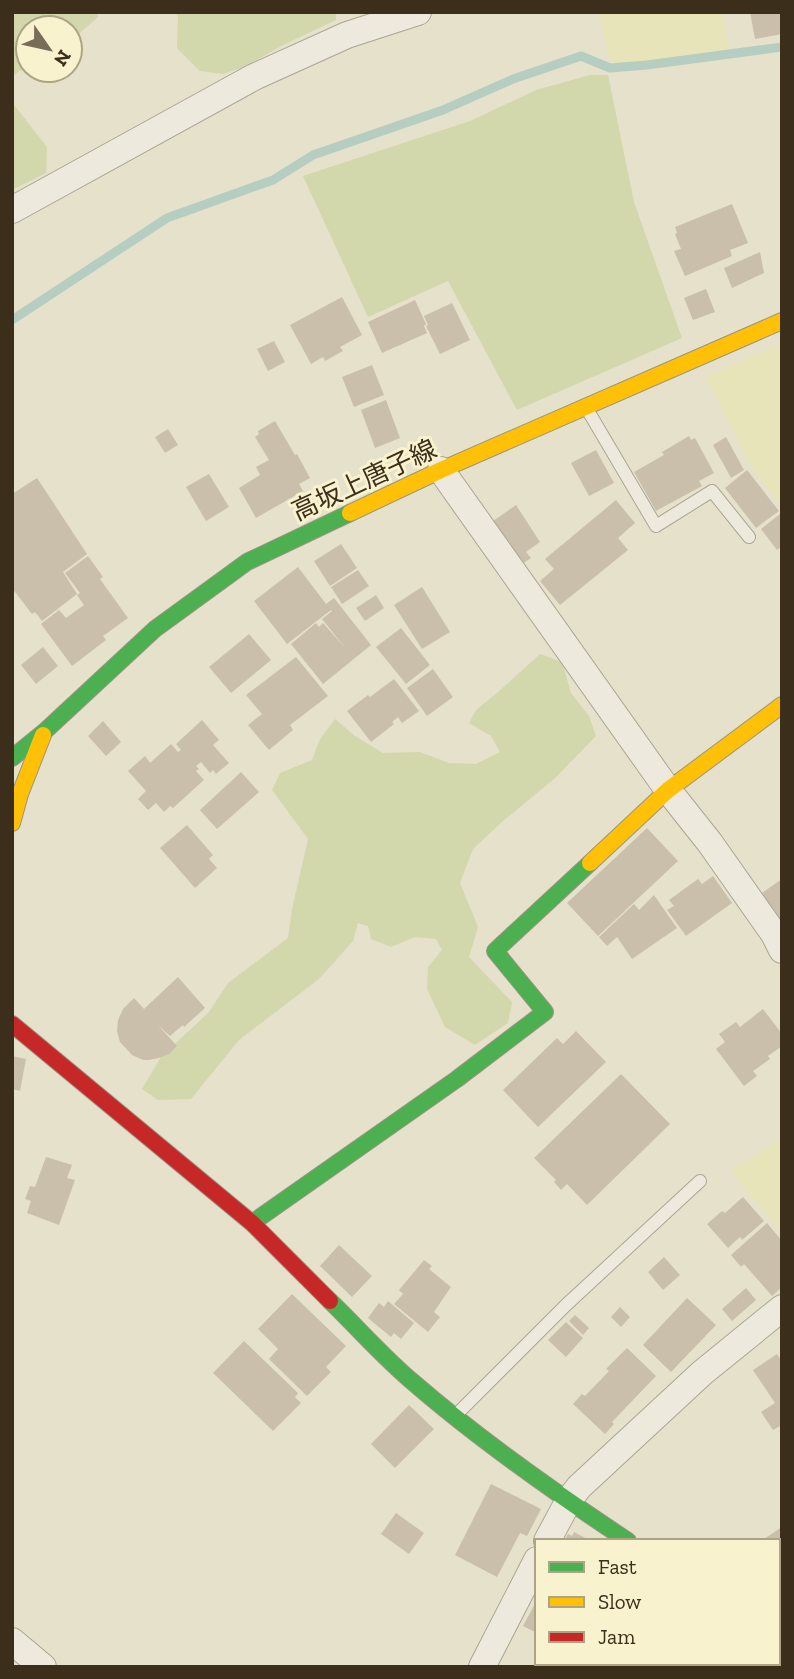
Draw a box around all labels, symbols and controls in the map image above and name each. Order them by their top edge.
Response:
north arrow [14,14,84,84]
text: N [49,46,76,71]
street label: 高坂上唐子線 [287,433,441,527]
legend [535,1539,780,1665]
text: Fast [598,1554,637,1579]
text: Slow [598,1589,641,1614]
text: Jam [598,1624,635,1649]

